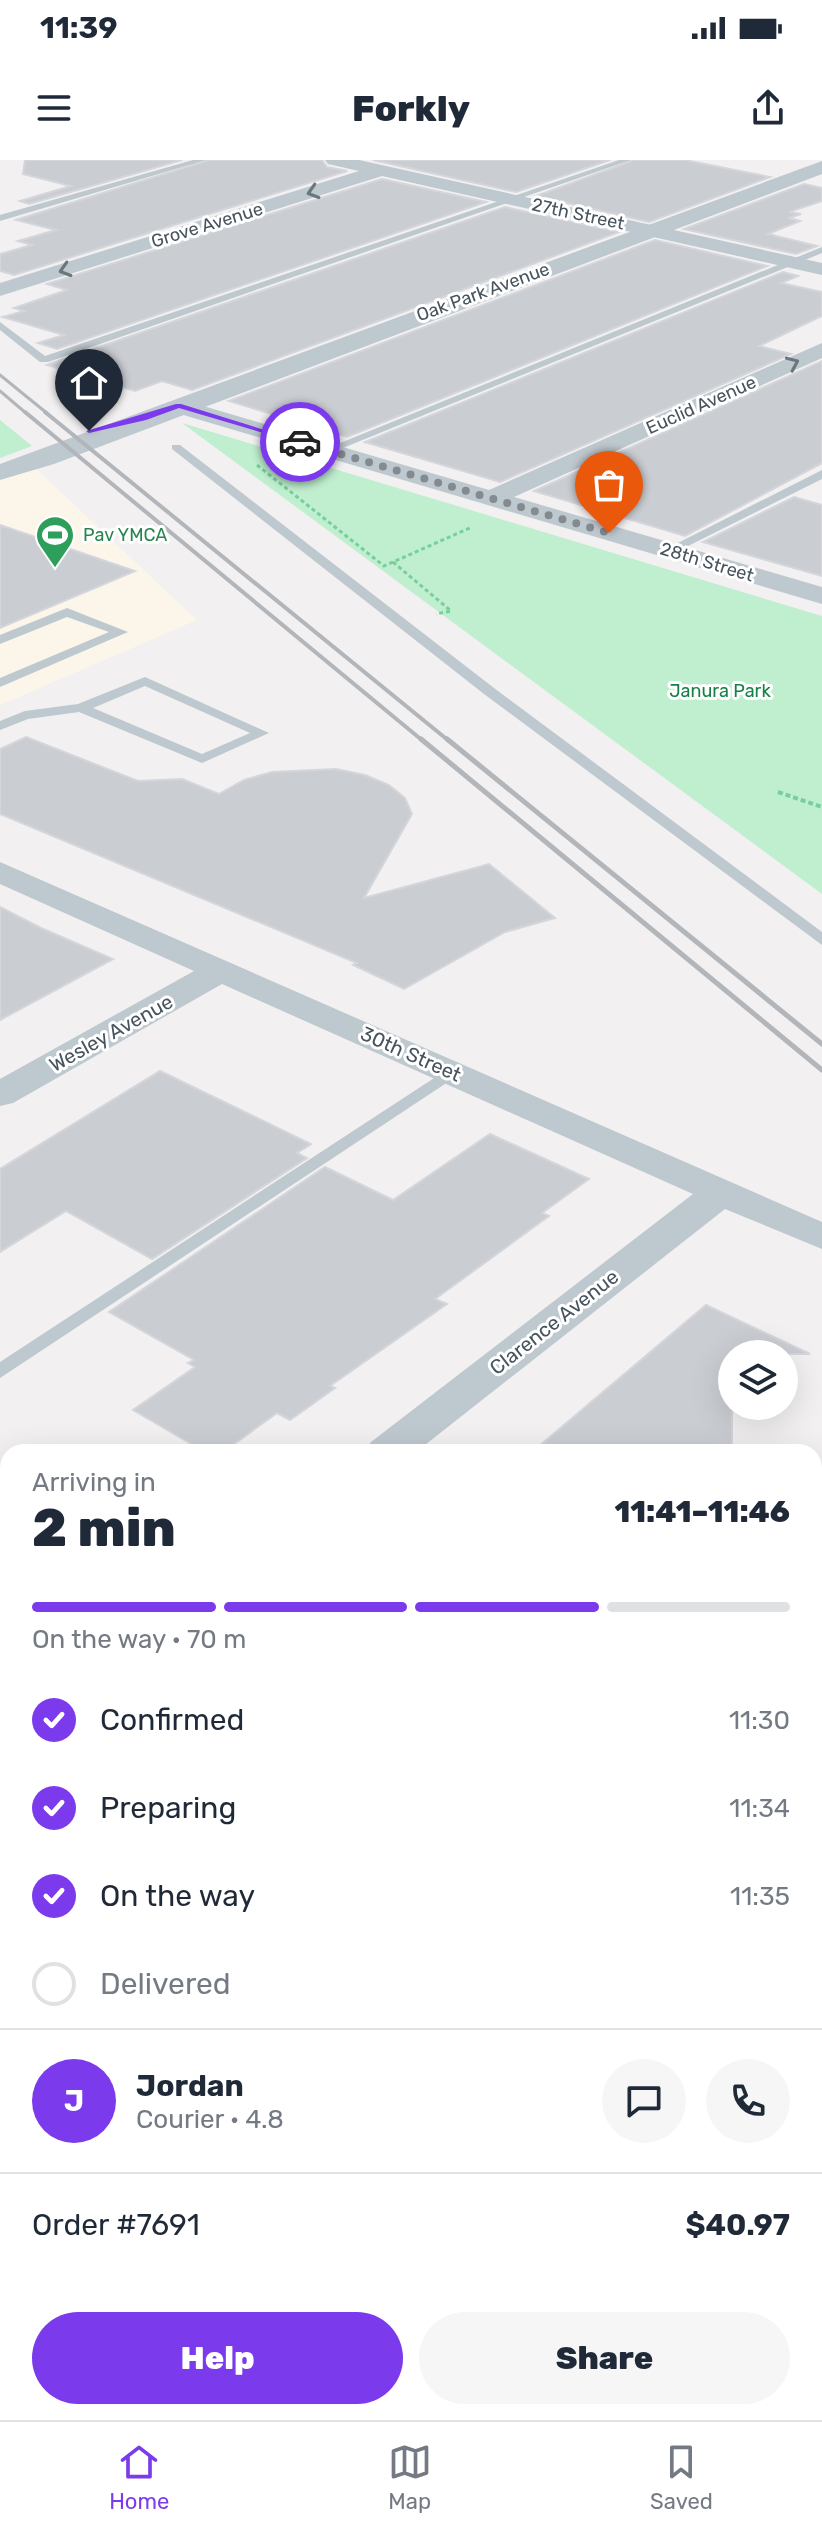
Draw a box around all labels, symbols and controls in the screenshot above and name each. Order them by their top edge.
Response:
text: 11:39 [40,10,118,46]
icon: menu [32,86,76,130]
icon: share [746,86,790,130]
text: Forkly [352,87,470,130]
one-way arrow [307,182,321,198]
street label: 27th Street [530,193,626,235]
street label: Grove Avenue [148,198,266,252]
street label: Oak Park Avenue [414,258,552,326]
one-way arrow [59,261,72,277]
pin [55,349,123,431]
one-way arrow [784,357,799,373]
icon: home [67,361,111,405]
street label: Euclid Avenue [643,371,759,439]
courier [260,402,340,482]
icon: car [278,420,322,464]
pin [575,451,643,533]
icon: bag [587,463,631,507]
sports icon: Pav YMCA [34,514,76,569]
place label: Pav YMCA [83,524,167,546]
street label: 28th Street [658,537,756,587]
park label: Janura Park [669,680,771,702]
street label: Wesley Avenue [45,989,177,1077]
street label: 30th Street [357,1021,465,1087]
street label: Clarence Avenue [485,1264,623,1380]
map controls [718,1340,798,1420]
button: layers [718,1340,798,1420]
text: Arriving in [32,1467,156,1498]
text: 11:41–11:46 [614,1494,790,1530]
text: 2 min [32,1497,176,1559]
text: On the way · 70 m [32,1624,246,1655]
icon: check [32,1698,76,1742]
text: Confirmed [100,1702,244,1738]
text: 11:30 [729,1705,790,1736]
icon: check [32,1786,76,1830]
text: Preparing [100,1790,236,1826]
text: 11:34 [729,1793,790,1824]
icon: check [32,1874,76,1918]
text: On the way [100,1878,255,1914]
text: 11:35 [730,1881,790,1912]
text: Delivered [100,1966,231,2002]
button: chat [602,2059,686,2143]
button: phone [706,2059,790,2143]
text: Jordan [136,2068,244,2104]
text: J [64,2083,84,2119]
text: Courier · 4.8 [136,2104,284,2135]
text: Order #7691 [32,2207,200,2243]
text: $40.97 [686,2207,790,2243]
button: Help [32,2312,403,2404]
button: Share [419,2312,790,2404]
tab: Home [109,2440,169,2515]
tab: Map [388,2440,432,2515]
tab: Saved [650,2440,713,2515]

